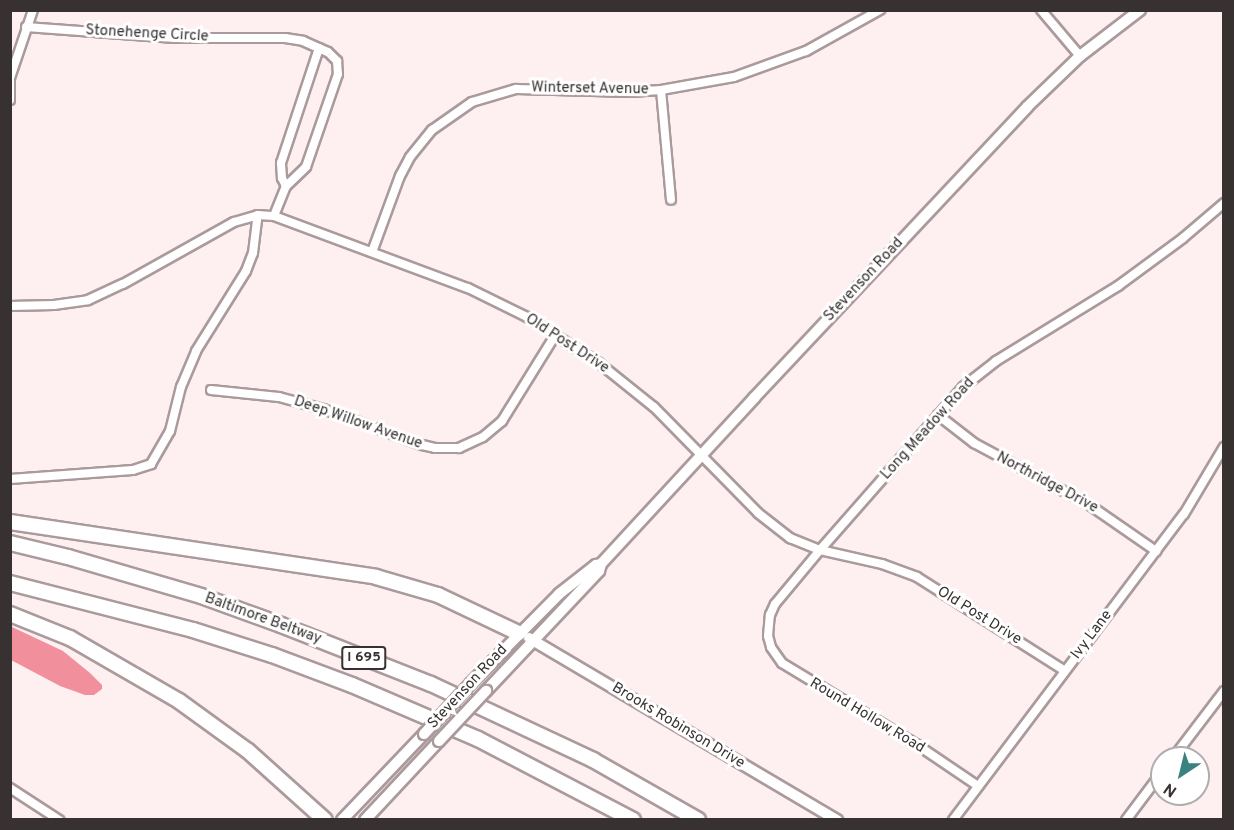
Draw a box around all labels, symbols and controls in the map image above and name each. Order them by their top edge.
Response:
street label: Stonehenge Circle [85,22,209,46]
street label: Winterset Avenue [531,79,649,99]
street label: Stevenson Road [820,234,908,326]
street label: Old Post Drive [522,310,612,378]
street label: Long Meadow Road [877,374,979,484]
street label: Deep Willow Avenue [291,392,425,454]
street label: Northridge Drive [993,449,1101,517]
street label: Old Post Drive [933,583,1025,649]
street label: Baltimore Beltway [202,590,324,648]
street label: Ivy Lane [1068,607,1116,663]
street label: Stevenson Road [424,641,512,733]
road number: I 695 [340,647,388,669]
street label: Round Hollow Road [806,675,928,757]
street label: Brooks Robinson Drive [608,679,748,773]
north arrow [1150,746,1210,806]
text: N [1160,778,1181,801]

